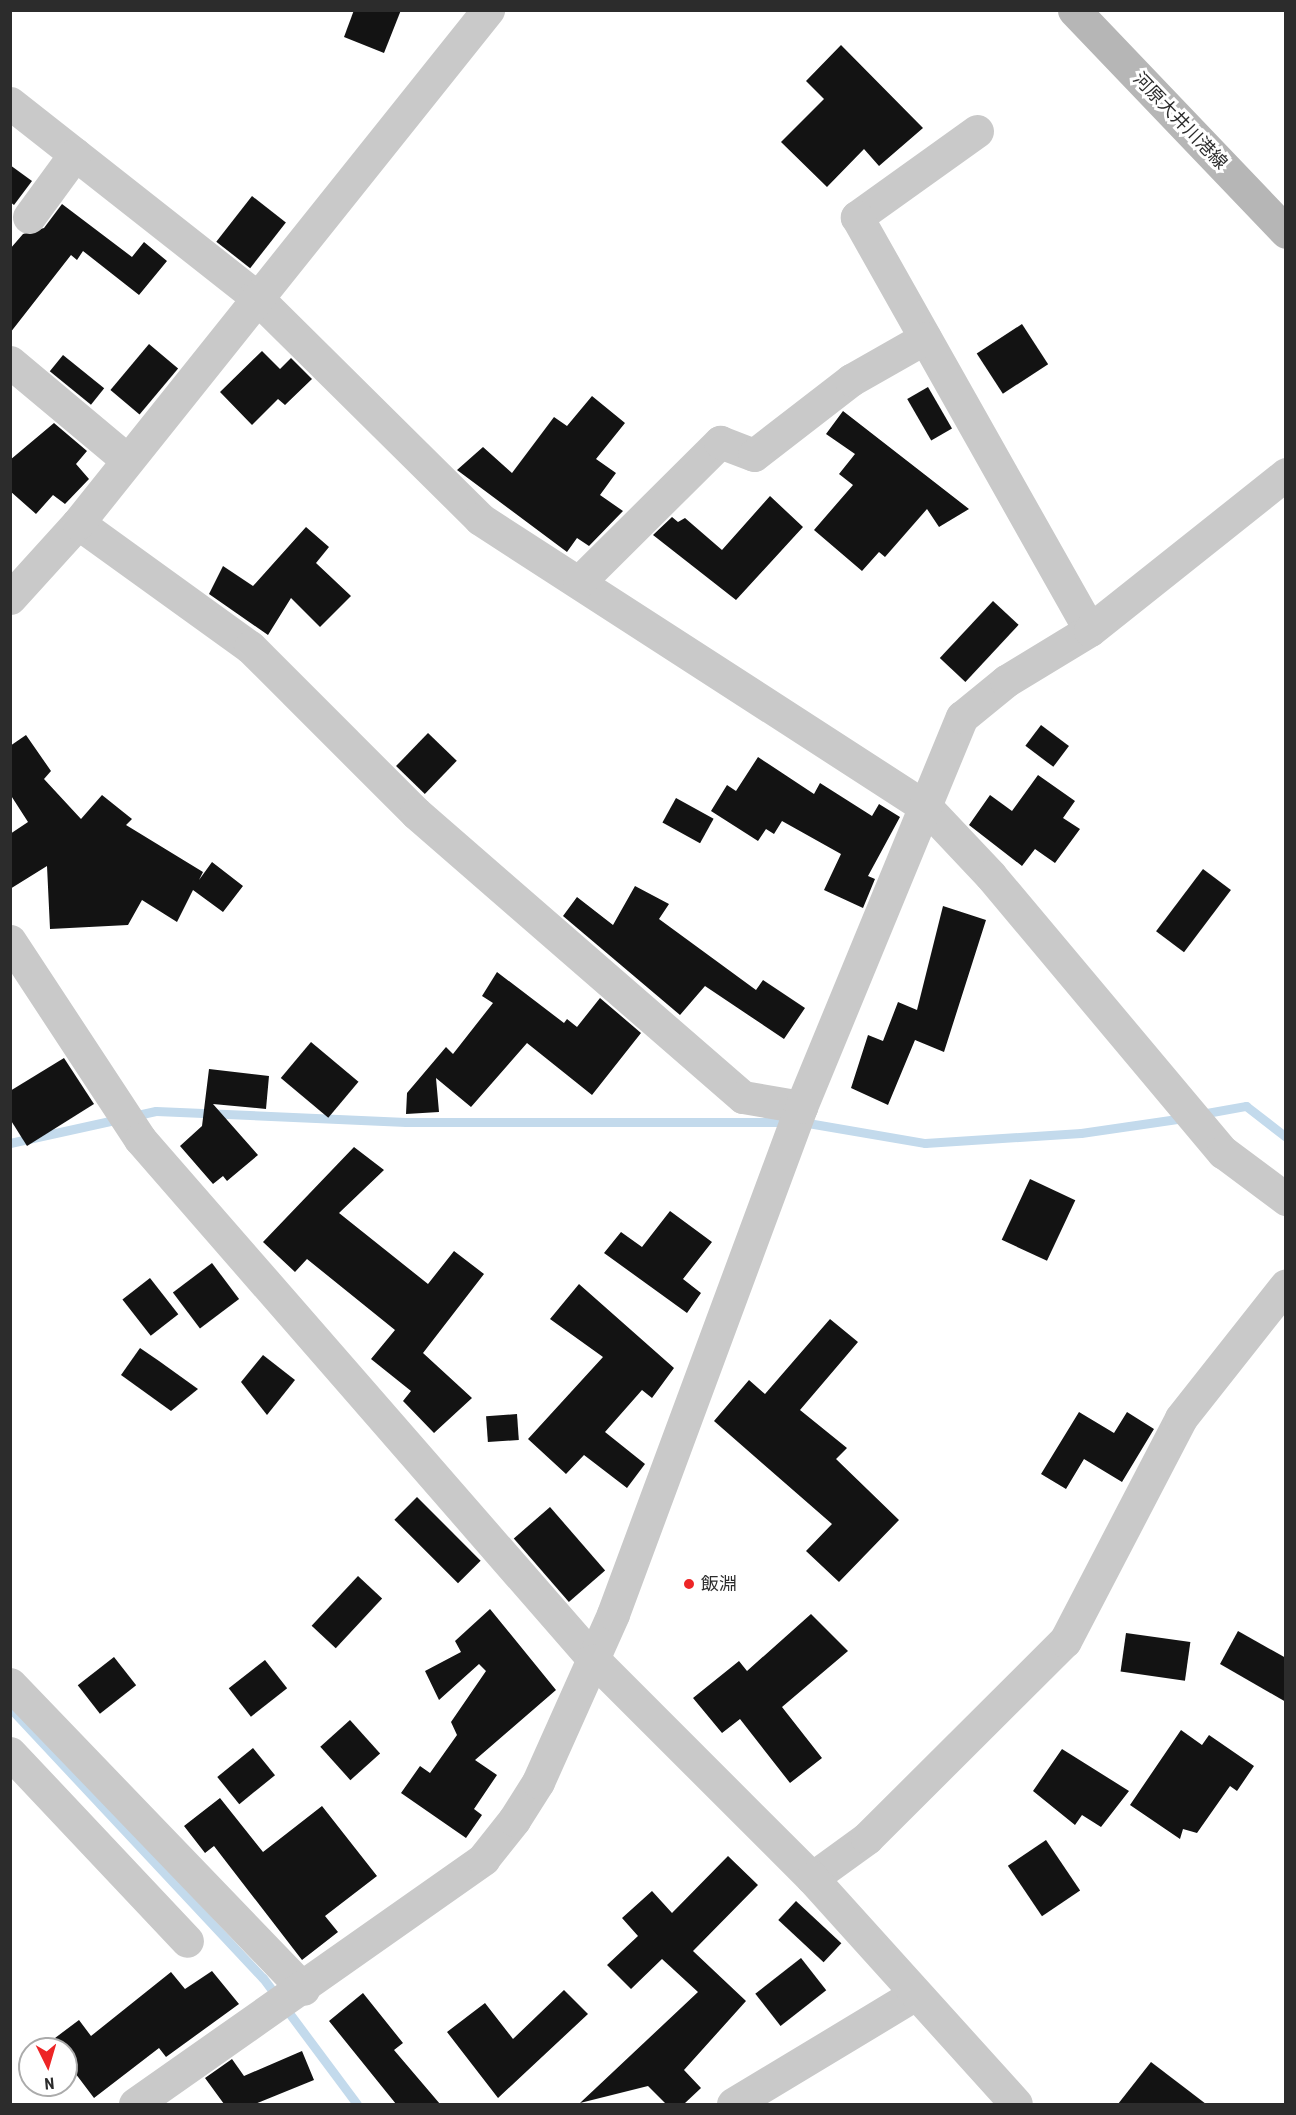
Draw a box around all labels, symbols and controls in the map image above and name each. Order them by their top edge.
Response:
street label: 河原大井川港線 [1128,68,1232,174]
place label: 飯淵 [701,1573,737,1595]
marker: 飯淵 [682,1577,696,1591]
north arrow [18,2037,78,2097]
text: N [44,2074,55,2093]

